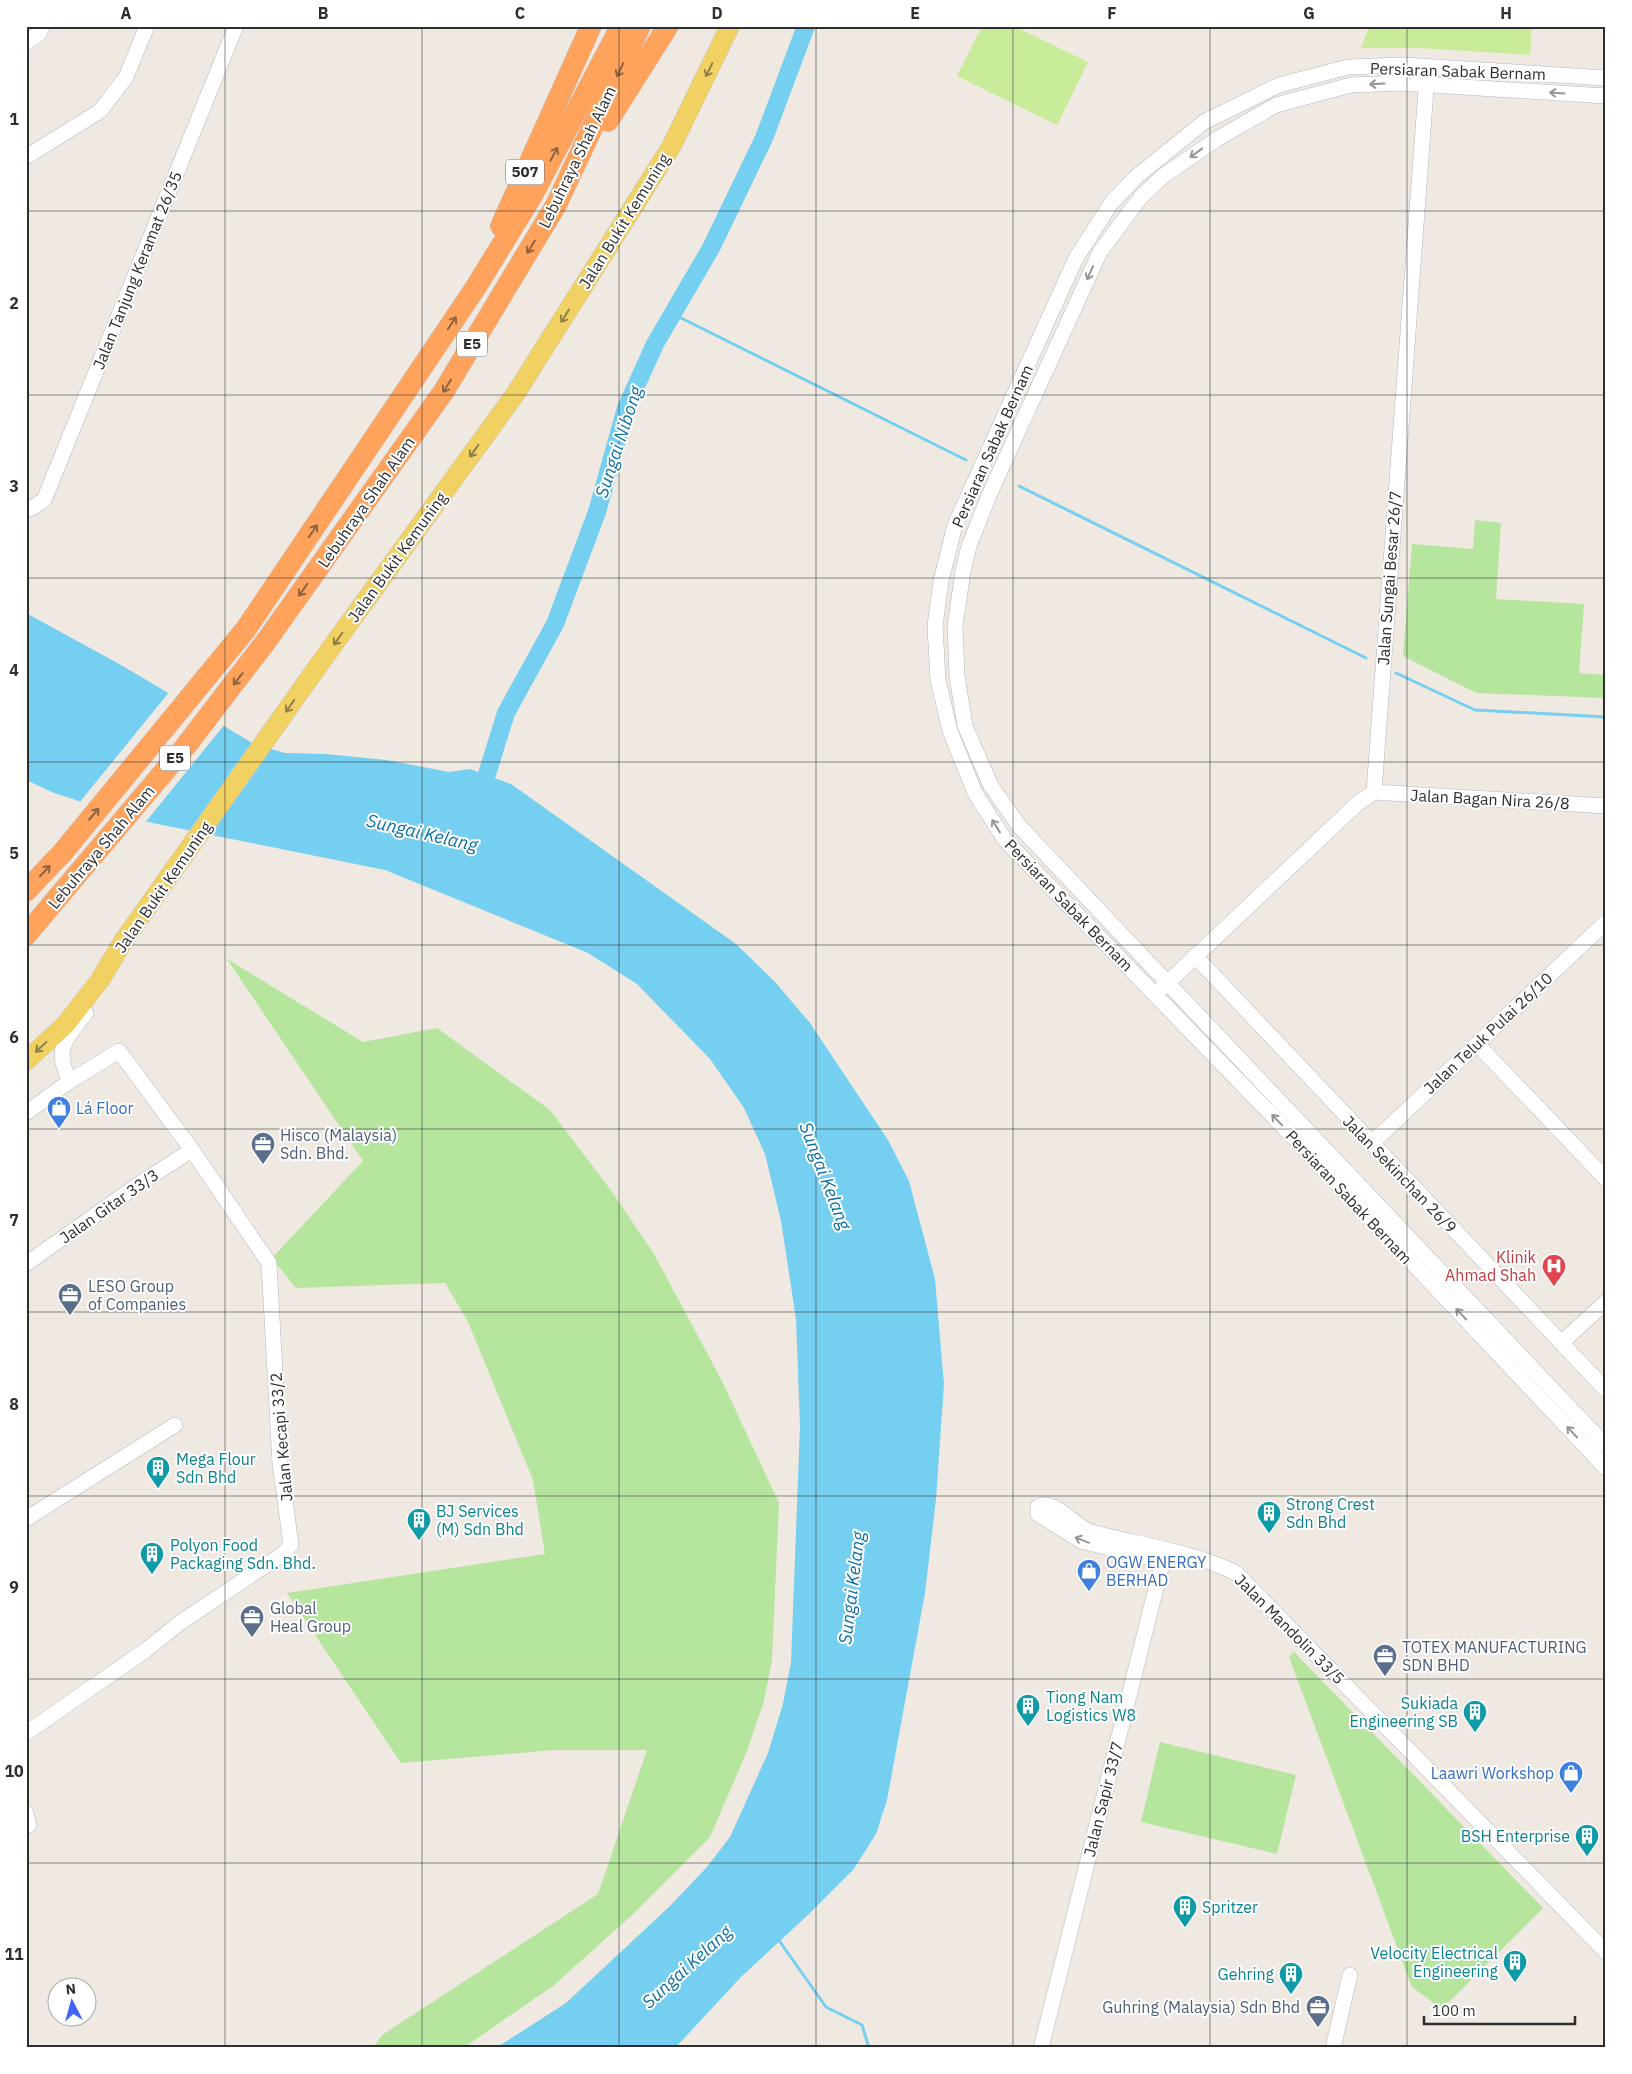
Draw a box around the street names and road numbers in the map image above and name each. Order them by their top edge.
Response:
street label: Persiaran Sabak Bernam [1370,58,1546,84]
street label: Lebuhraya Shah Alam [534,83,620,231]
street label: Jalan Bukit Kemuning [574,149,674,292]
road number: 507 [506,160,544,184]
street label: Jalan Tanjung Keramat 26/35 [88,168,186,372]
road number: E5 [457,332,487,356]
street label: Persiaran Sabak Bernam [947,361,1037,531]
street label: Lebuhraya Shah Alam [313,433,419,571]
street label: Jalan Bukit Kemuning [343,488,451,626]
street label: Jalan Sungai Besar 26/7 [1373,490,1405,666]
road number: E5 [160,746,190,770]
street label: Lebuhraya Shah Alam [43,781,159,913]
street label: Jalan Bagan Nira 26/8 [1410,785,1570,813]
street label: Jalan Bukit Kemuning [110,817,216,957]
street label: Persiaran Sabak Bernam [1001,835,1137,975]
street label: Jalan Teluk Pulai 26/10 [1419,968,1557,1098]
street label: Jalan Sekinchan 26/9 [1339,1111,1461,1237]
street label: Persiaran Sabak Bernam [1282,1126,1416,1268]
street label: Jalan Gitar 33/3 [56,1164,162,1248]
street label: Jalan Kecapi 33/2 [265,1372,297,1502]
street label: Jalan Mandolin 33/5 [1231,1570,1349,1688]
street label: Jalan Sapir 33/7 [1079,1739,1127,1859]

